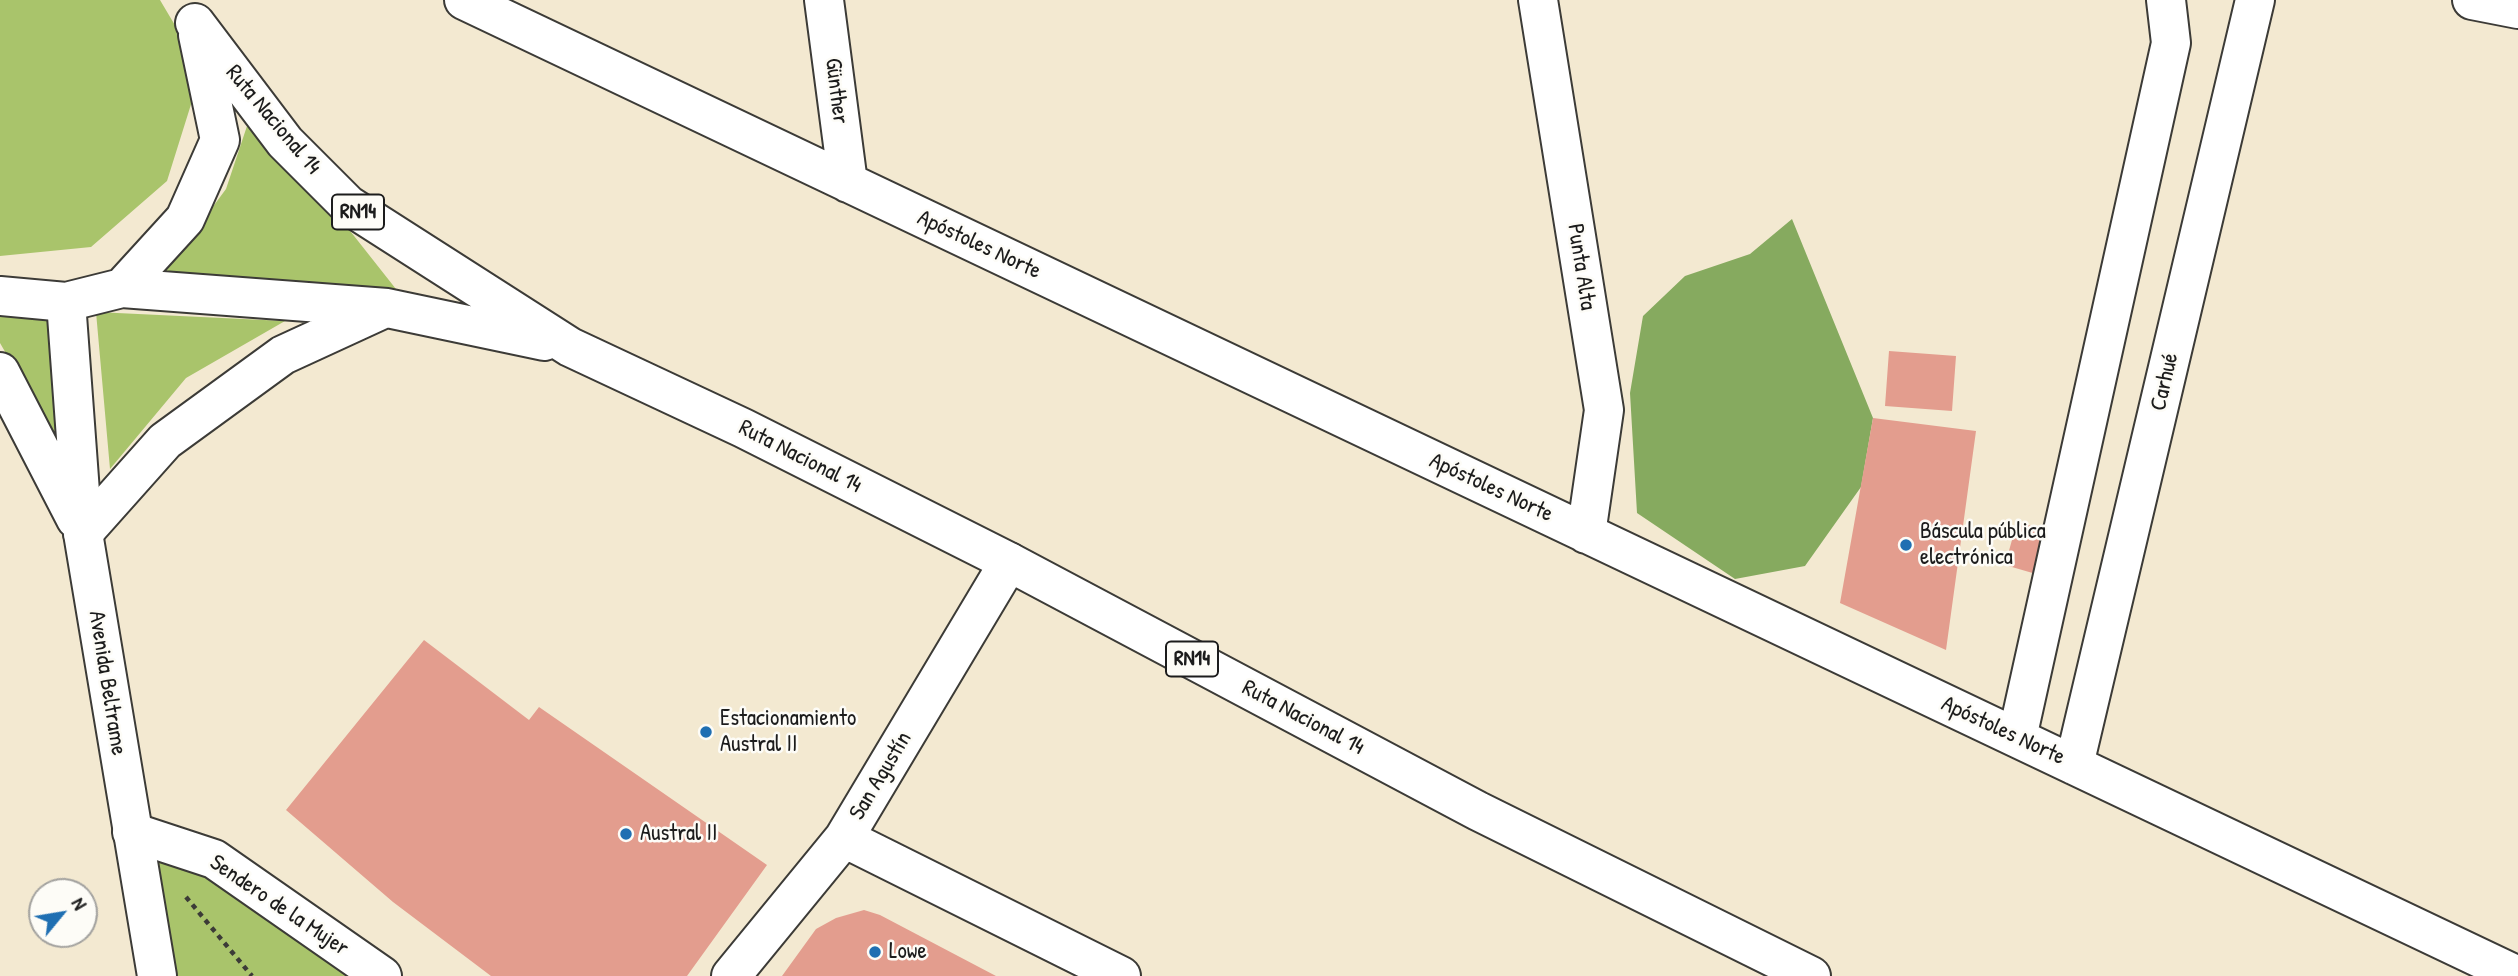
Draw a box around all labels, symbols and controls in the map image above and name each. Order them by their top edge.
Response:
street label: Günther [818,56,854,126]
street label: Ruta Nacional 14 [219,60,327,180]
road number: RN14 [332,194,384,230]
street label: Apóstoles Norte [913,204,1045,286]
street label: Punta Alta [1561,222,1601,312]
street label: Carhué [2145,350,2185,414]
street label: Ruta Nacional 14 [734,414,866,500]
street label: Apóstoles Norte [1425,447,1557,529]
place label: Báscula pública electrónica [1920,518,2046,572]
marker: Báscula pública electrónica [1898,537,1914,553]
street label: Avenida Beltrame [82,609,132,757]
road number: RN14 [1166,642,1218,676]
street label: Ruta Nacional 14 [1237,674,1369,762]
street label: Apóstoles Norte [1937,690,2069,772]
place label: Estacionamiento Austral II [720,705,856,759]
marker: Estacionamiento Austral II [698,724,714,740]
street label: San Agustín [844,727,918,825]
place label: Austral II [640,820,717,848]
marker: Austral II [618,826,634,842]
street label: Sendero de la Mujer [204,849,354,963]
north arrow [28,878,98,948]
text: N [66,893,93,914]
place label: Lowe [889,938,927,966]
marker: Lowe [867,944,883,960]

